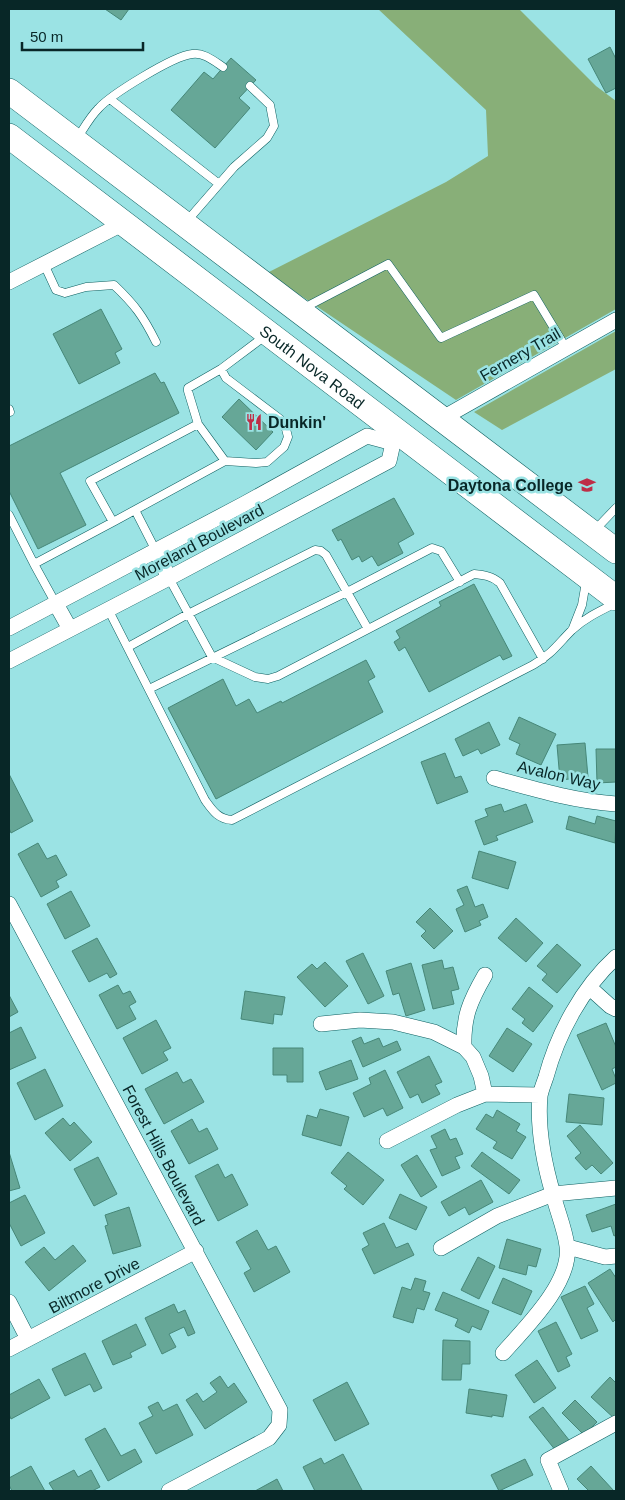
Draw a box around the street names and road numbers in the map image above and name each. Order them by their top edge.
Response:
street label: South Nova Road [256,322,367,412]
street label: Fernery Trail [477,325,563,384]
street label: Moreland Boulevard [132,501,266,584]
street label: Avalon Way [516,758,602,793]
street label: Forest Hills Boulevard [119,1082,208,1228]
street label: Biltmore Drive [46,1254,143,1317]

